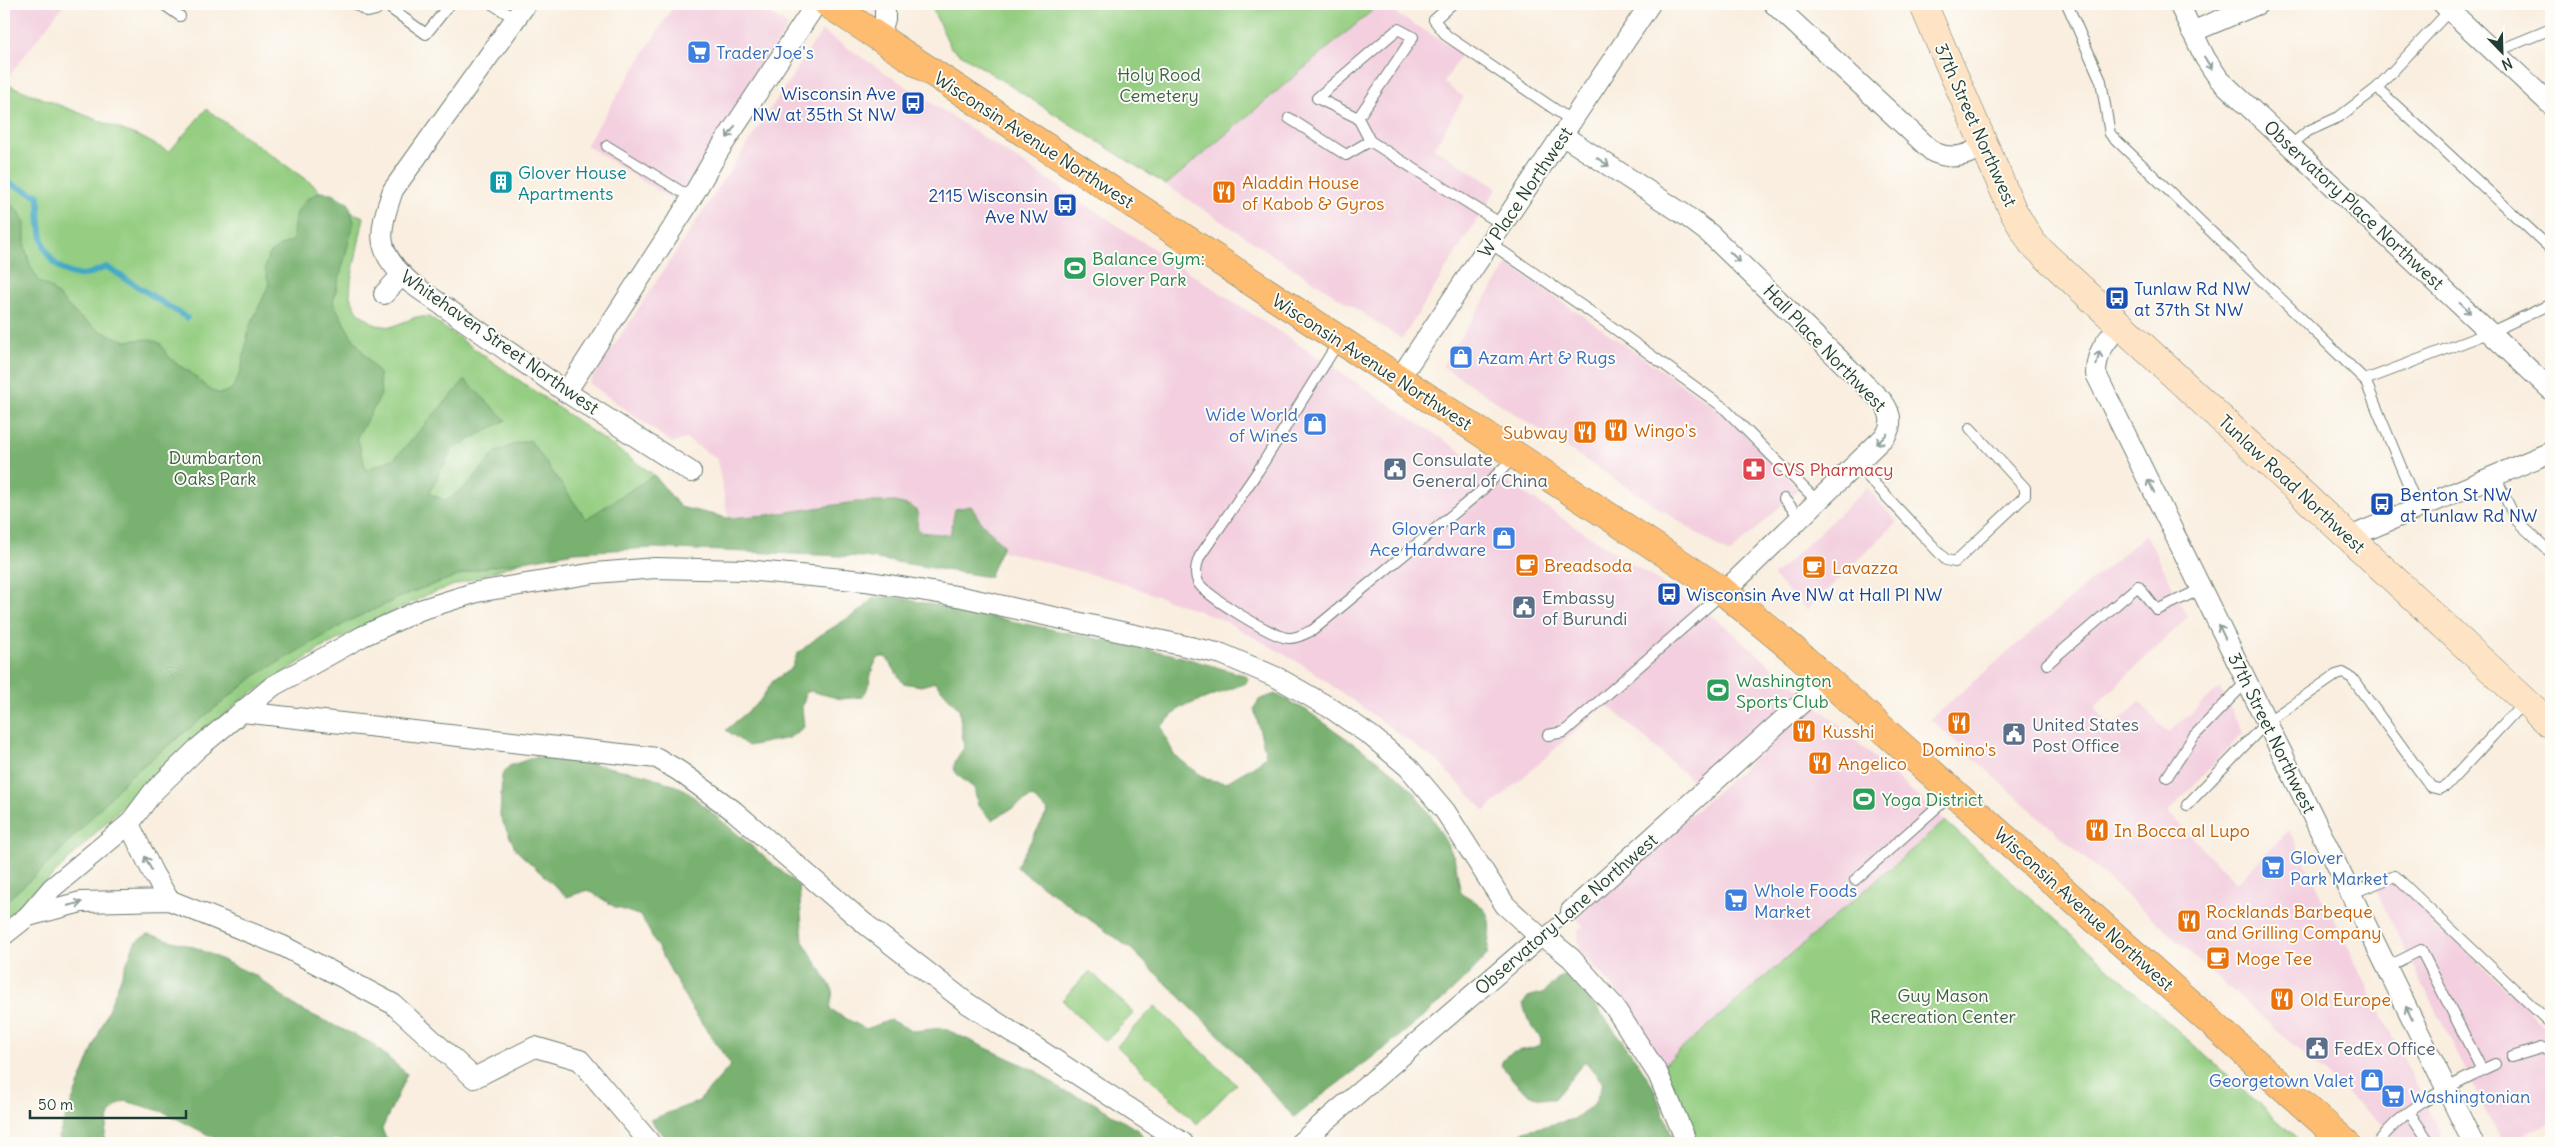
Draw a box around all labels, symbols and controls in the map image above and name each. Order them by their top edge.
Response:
north arrow [2478,28,2528,78]
supermarket icon: Trader Joe's [686,39,712,65]
street label: 37th Street Northwest [1930,40,2022,210]
place label: Trader Joe's [716,41,814,64]
text: N [2499,54,2515,74]
one-way arrow [2203,56,2213,70]
park label: Holy Rood Cemetery [1117,63,1201,107]
street label: Wisconsin Avenue Northwest [930,67,1138,213]
place label: Wisconsin Ave NW at 35th St NW [752,82,896,126]
bus stop icon: Wisconsin Ave NW at 35th St NW [900,90,926,116]
street label: Observatory Place Northwest [2259,115,2449,295]
street label: W Place Northwest [1473,122,1577,262]
one-way arrow [726,124,736,138]
one-way arrow [1596,157,1610,167]
place label: Glover House Apartments [518,161,627,205]
building icon: Glover House Apartments [488,169,514,195]
place label: Aladdin House of Kabob & Gyros [1242,171,1385,215]
restaurant icon: Aladdin House of Kabob & Gyros [1211,179,1237,205]
place label: 2115 Wisconsin Ave NW [928,184,1048,228]
bus stop icon: 2115 Wisconsin Ave NW [1052,192,1078,218]
place label: Balance Gym: Glover Park [1092,247,1205,291]
one-way arrow [1728,251,1741,263]
sports icon: Balance Gym: Glover Park [1062,255,1088,281]
street label: Whitehaven Street Northwest [396,265,604,419]
place label: Tunlaw Rd NW at 37th St NW [2134,277,2251,321]
street label: Hall Place Northwest [1759,280,1891,416]
bus stop icon: Tunlaw Rd NW at 37th St NW [2104,285,2130,311]
street label: Wisconsin Avenue Northwest [1268,289,1476,435]
one-way arrow [2458,302,2471,314]
shop icon: Azam Art & Rugs [1448,344,1474,370]
place label: Azam Art & Rugs [1478,346,1616,369]
one-way arrow [2094,351,2103,367]
place label: Wide World of Wines [1205,403,1298,447]
street label: Tunlaw Road Northwest [2214,410,2370,558]
shop icon: Wide World of Wines [1302,411,1328,437]
restaurant icon: Wingo's [1603,417,1629,443]
restaurant icon: Subway [1572,419,1598,445]
place label: Wingo's [1634,419,1696,442]
place label: Subway [1503,421,1568,444]
one-way arrow [1876,433,1888,445]
park label: Dumbarton Oaks Park [168,446,262,490]
place label: Consulate General of China [1412,448,1548,492]
public building icon: Consulate General of China [1382,456,1408,482]
pharmacy icon: CVS Pharmacy [1741,456,1767,482]
place label: CVS Pharmacy [1772,458,1894,481]
one-way arrow [2146,479,2155,494]
place label: Benton St NW at Tunlaw Rd NW [2400,483,2537,527]
bus stop icon: Benton St NW at Tunlaw Rd NW [2369,491,2395,517]
place label: Glover Park Ace Hardware [1370,517,1486,561]
shop icon: Glover Park Ace Hardware [1491,525,1517,551]
cafe icon: Breadsoda [1514,552,1540,578]
place label: Breadsoda [1544,554,1632,577]
cafe icon: Lavazza [1801,554,1827,580]
place label: Lavazza [1832,556,1898,579]
bus stop icon: Wisconsin Ave NW at Hall Pl NW [1656,581,1682,607]
place label: Wisconsin Ave NW at Hall Pl NW [1686,583,1942,606]
place label: Embassy of Burundi [1542,586,1627,630]
public building icon: Embassy of Burundi [1511,594,1537,620]
one-way arrow [2217,625,2226,640]
street label: 37th Street Northwest [2223,649,2321,817]
place label: Washington Sports Club [1736,669,1832,713]
sports icon: Washington Sports Club [1705,677,1731,703]
restaurant icon: Domino's [1946,710,1972,736]
place label: United States Post Office [2032,713,2139,757]
restaurant icon: Kusshi [1791,718,1817,744]
place label: Kusshi [1822,720,1874,743]
public building icon: United States Post Office [2001,721,2027,747]
place label: Domino's [1922,738,1996,761]
restaurant icon: Angelico [1807,750,1833,776]
place label: Angelico [1838,752,1907,775]
sports icon: Yoga District [1851,786,1877,812]
place label: Yoga District [1882,788,1983,811]
restaurant icon: In Bocca al Lupo [2084,817,2110,843]
place label: In Bocca al Lupo [2114,819,2250,842]
street label: Wisconsin Avenue Northwest [1989,822,2179,996]
street label: Observatory Lane Northwest [1470,828,1662,1000]
place label: Glover Park Market [2290,846,2388,890]
supermarket icon: Glover Park Market [2260,854,2286,880]
one-way arrow [143,856,152,871]
place label: Whole Foods Market [1754,879,1857,923]
supermarket icon: Whole Foods Market [1723,887,1749,913]
one-way arrow [67,899,83,908]
place label: Rocklands Barbeque and Grilling Company [2206,900,2381,944]
restaurant icon: Rocklands Barbeque and Grilling Company [2176,908,2202,934]
cafe icon: Moge Tee [2205,945,2231,971]
place label: Moge Tee [2236,947,2312,970]
park label: Guy Mason Recreation Center [1870,984,2017,1028]
restaurant icon: Old Europe [2269,986,2295,1012]
place label: Old Europe [2300,988,2391,1011]
one-way arrow [2404,1006,2414,1021]
public building icon: FedEx Office [2304,1035,2330,1061]
place label: FedEx Office [2334,1037,2435,1060]
shop icon: Georgetown Valet [2359,1067,2385,1093]
place label: Georgetown Valet [2209,1069,2354,1092]
supermarket icon: Washingtonian [2380,1083,2406,1109]
place label: Washingtonian [2410,1085,2530,1108]
scale bar [30,1087,186,1119]
text: 50 m [38,1095,73,1114]

